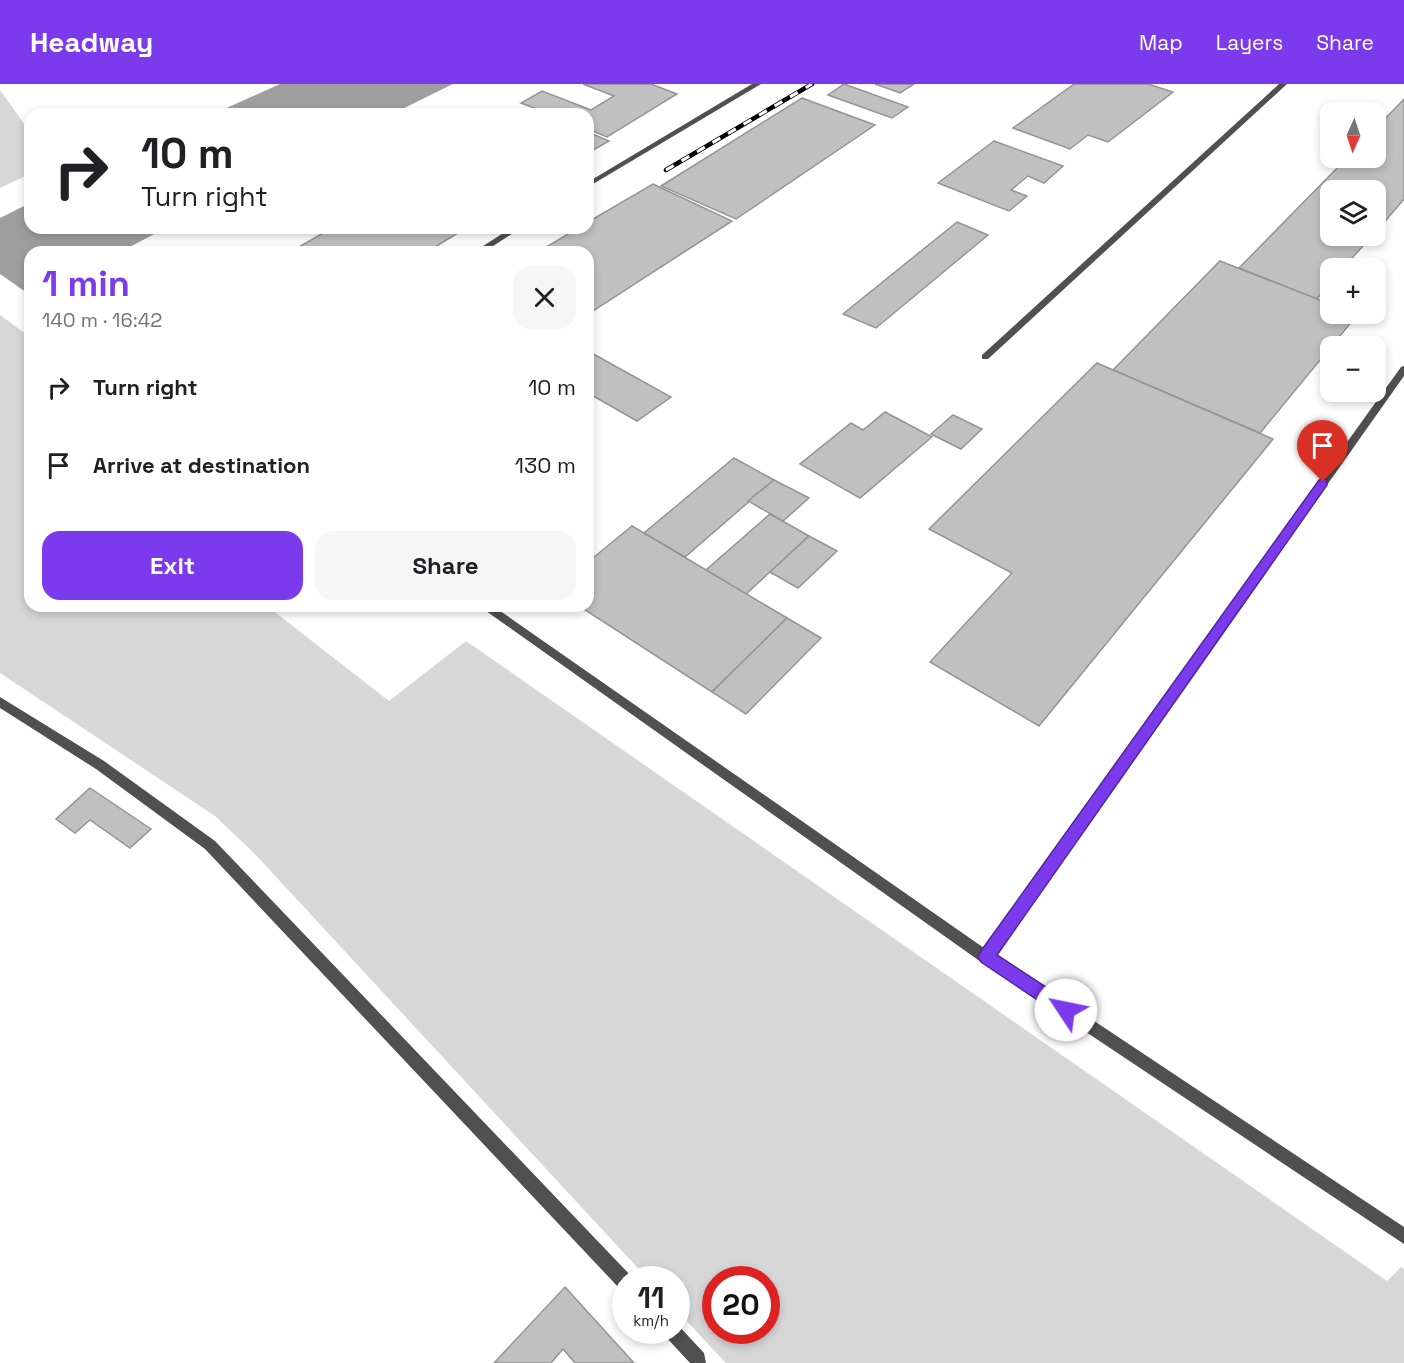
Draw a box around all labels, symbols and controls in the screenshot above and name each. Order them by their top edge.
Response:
text: Headway [30,24,153,60]
text: Map [1139,29,1183,56]
text: Layers [1216,29,1283,56]
text: Share [1316,29,1374,56]
north arrow [1320,102,1386,168]
map controls [1320,102,1386,402]
text: 10 m [141,127,234,180]
icon: right [42,132,120,210]
text: Turn right [141,179,268,214]
button: layers [1320,180,1386,246]
button: + [1320,258,1386,324]
text: 1 min [42,261,130,307]
button: close [513,266,576,329]
text: 140 m · 16:42 [42,307,162,333]
button: − [1320,336,1386,402]
icon: right [42,371,75,404]
text: Turn right [93,373,198,401]
text: 10 m [528,373,576,401]
pin [1297,420,1348,482]
icon: arrive [1306,429,1339,462]
icon: arrive [42,449,75,482]
text: Arrive at destination [93,451,310,479]
text: 130 m [515,451,576,479]
button: Exit [42,531,303,600]
button: Share [315,531,576,600]
position arrow [1034,978,1098,1042]
speed limit sign: 20 [702,1266,780,1344]
text: 11 [637,1278,665,1317]
text: km/h [633,1311,669,1330]

